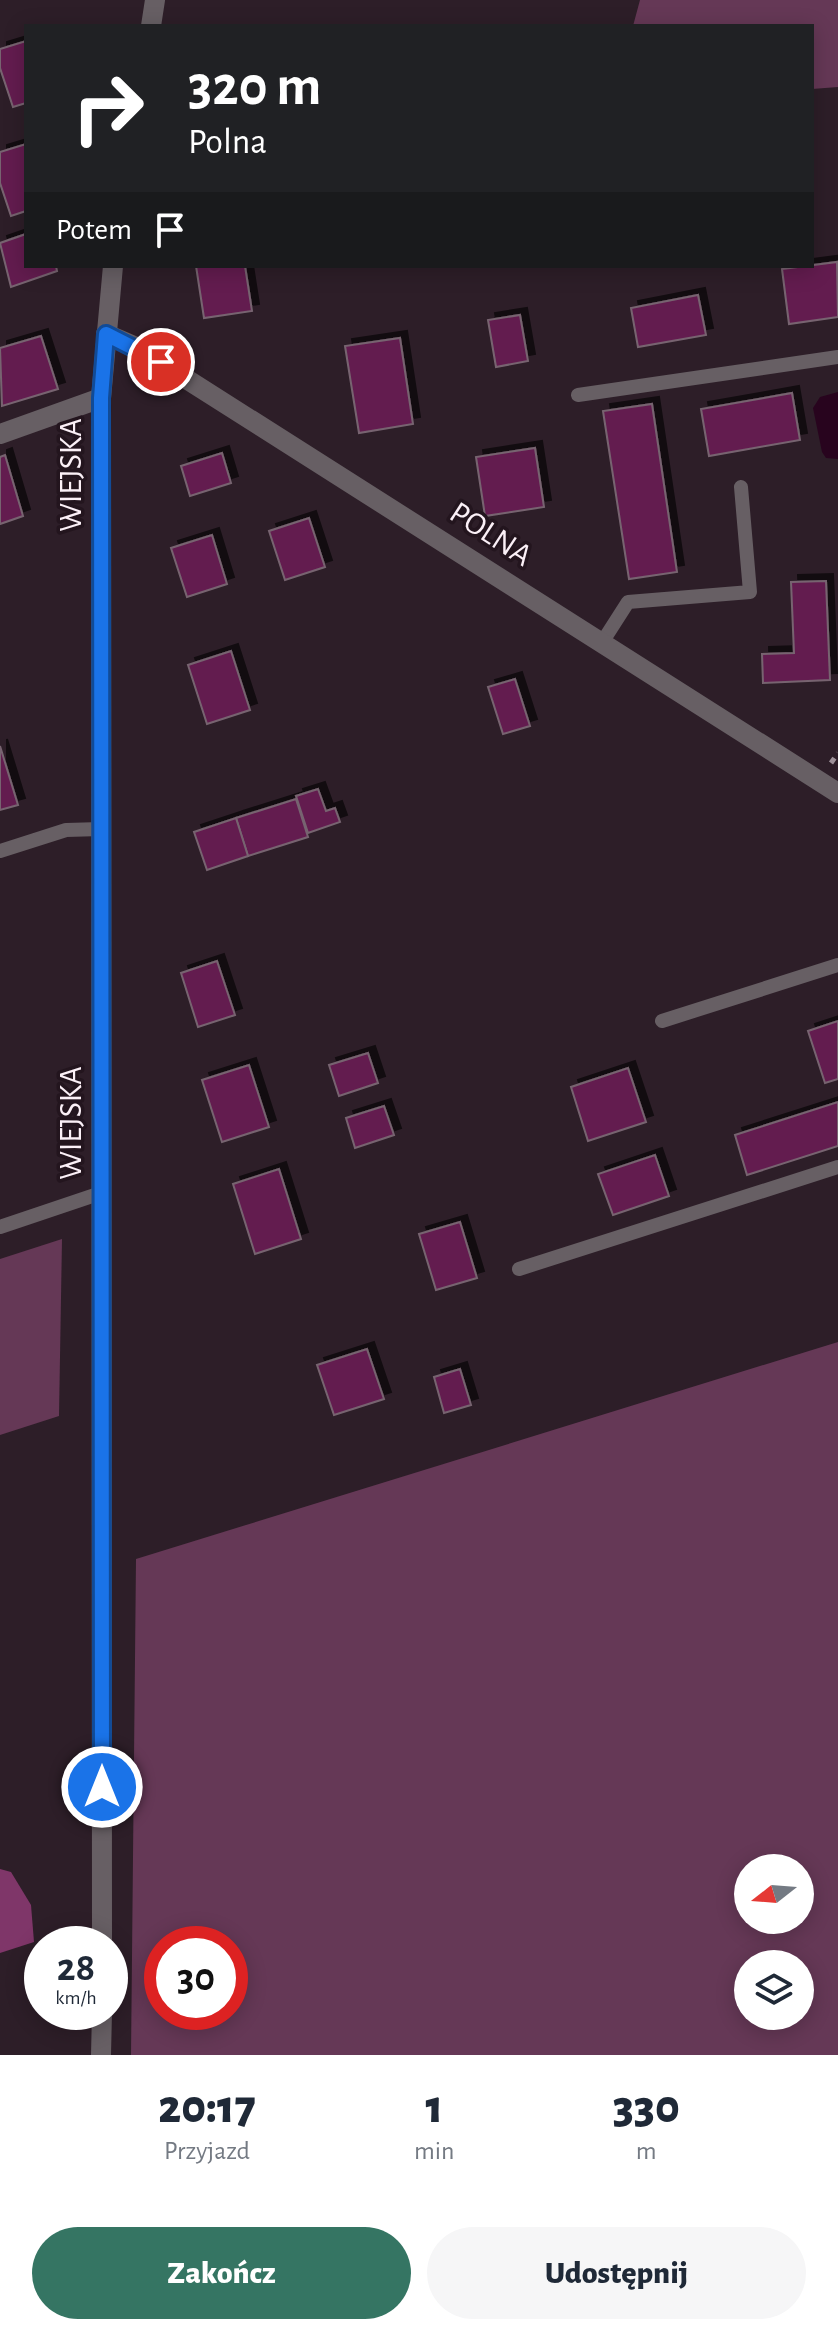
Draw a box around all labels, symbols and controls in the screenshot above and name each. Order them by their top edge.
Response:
icon: right [56,56,160,160]
text: 320 m [188,59,321,115]
text: Polna [188,124,267,160]
icon: arrive [148,208,192,252]
text: Potem [56,215,132,245]
pin [127,328,195,396]
icon: arrive [139,340,183,384]
street label: WIEJSKA [55,418,87,532]
street label: POLNA [444,496,538,572]
street label: WIEJSKA [55,1066,87,1180]
position arrow [60,1745,144,1829]
north arrow [734,1854,814,1934]
map controls [734,1854,814,2030]
speed limit sign: 30 [144,1926,248,2030]
text: 28 [57,1948,95,1988]
button: layers [734,1950,814,2030]
text: km/h [55,1988,97,2008]
text: 20:17 [158,2084,256,2132]
text: 1 [425,2084,443,2132]
text: 330 [613,2084,680,2132]
text: Przyjazd [164,2138,250,2164]
text: min [414,2138,454,2164]
text: m [636,2138,657,2164]
button: Zakończ [32,2227,411,2319]
button: Udostępnij [427,2227,806,2319]

